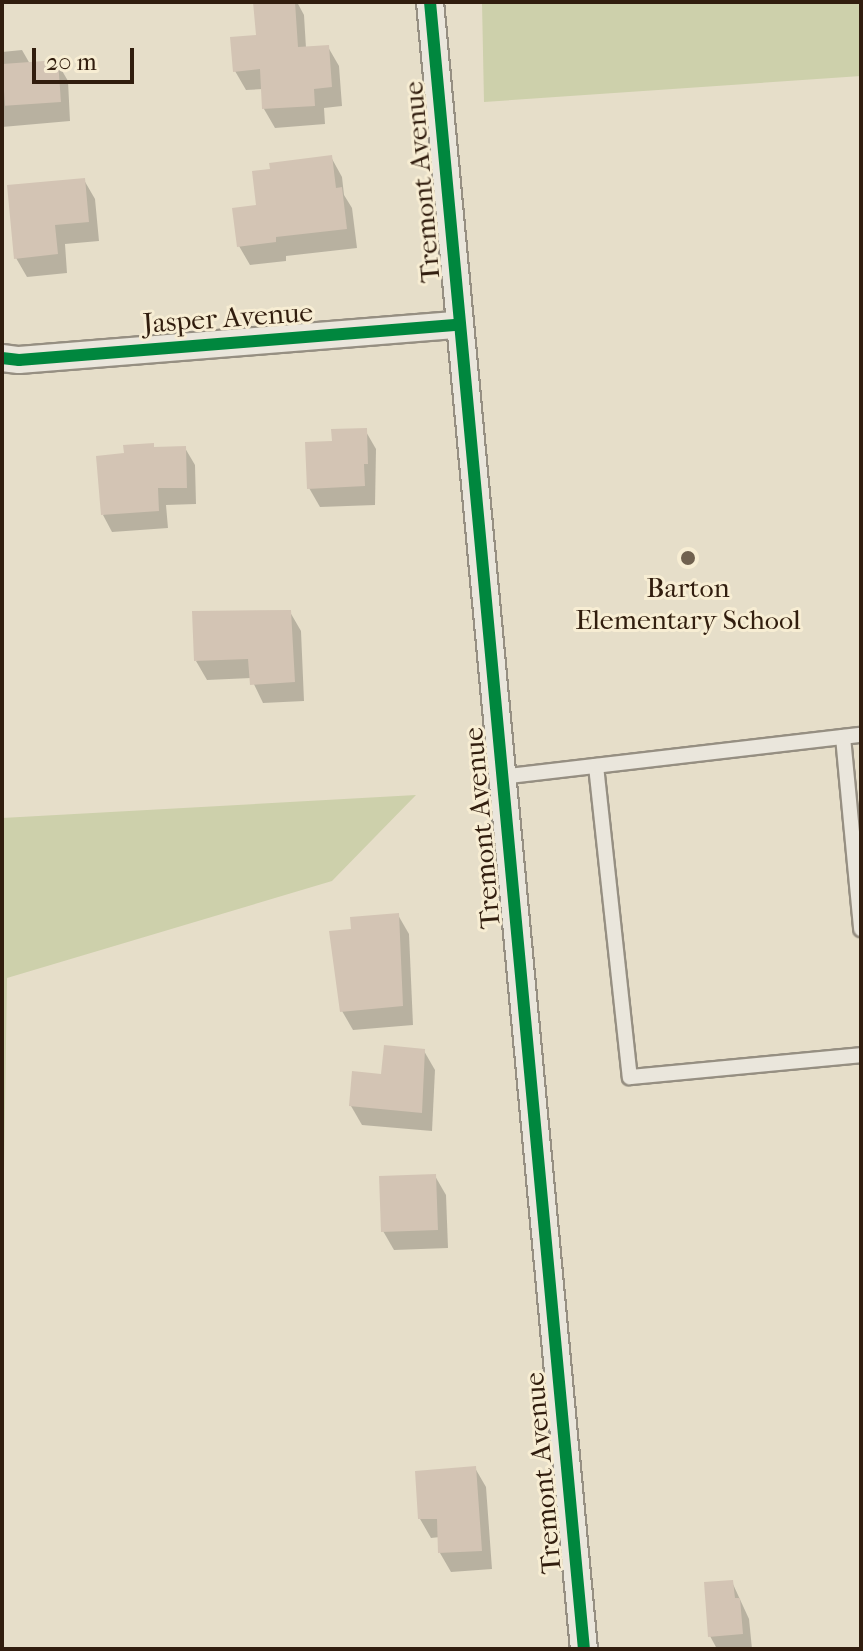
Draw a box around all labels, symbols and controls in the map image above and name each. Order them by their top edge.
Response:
scale bar [36,32,138,82]
text: 20 m [46,48,97,76]
street label: Tremont Avenue [396,80,448,284]
street label: Jasper Avenue [142,295,314,341]
marker: Barton Elementary School [679,549,697,567]
place label: Barton Elementary School [575,571,801,637]
street label: Tremont Avenue [456,726,508,930]
street label: Tremont Avenue [517,1371,569,1575]

